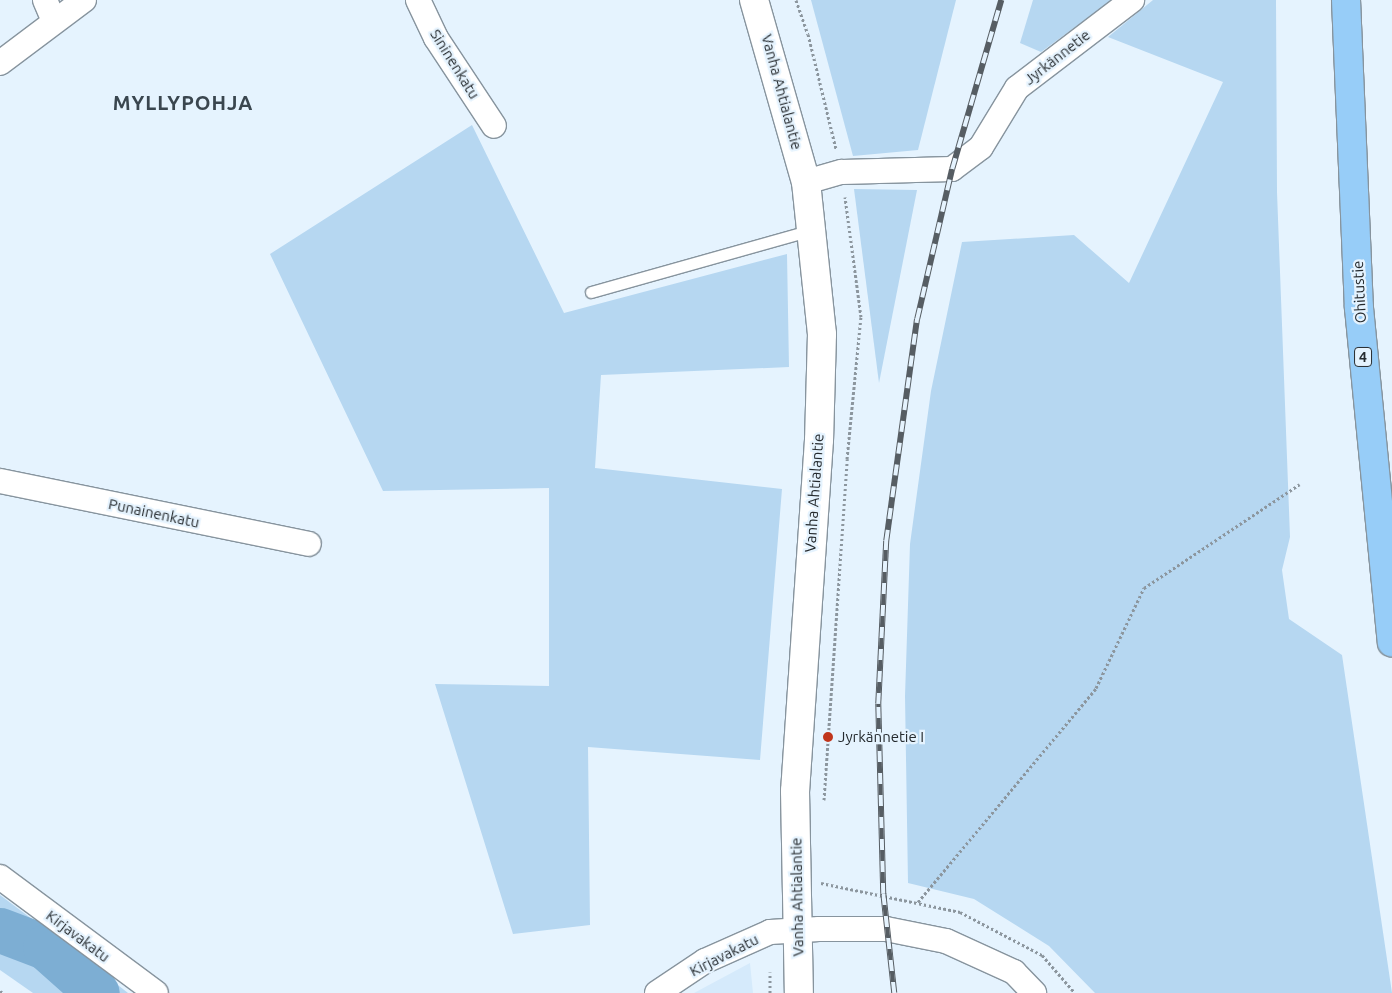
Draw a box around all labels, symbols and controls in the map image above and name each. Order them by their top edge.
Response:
street label: Sininenkatu [426,26,484,102]
street label: Jyrkännetie [1020,26,1094,88]
street label: Vanha Ahtialantie [758,32,806,152]
district label: MYLLYPOHJA [112,90,254,114]
street label: Ohitustie [1348,260,1370,324]
road number: 4 [1353,346,1373,368]
street label: Vanha Ahtialantie [801,433,827,553]
street label: Punainenkatu [107,495,201,531]
place label: Jyrkännetie I [838,728,924,746]
marker: Jyrkännetie I [822,731,834,743]
street label: Vanha Ahtialantie [787,837,807,957]
street label: Kirjavakatu [43,906,113,966]
street label: Kirjavakatu [687,930,761,980]

